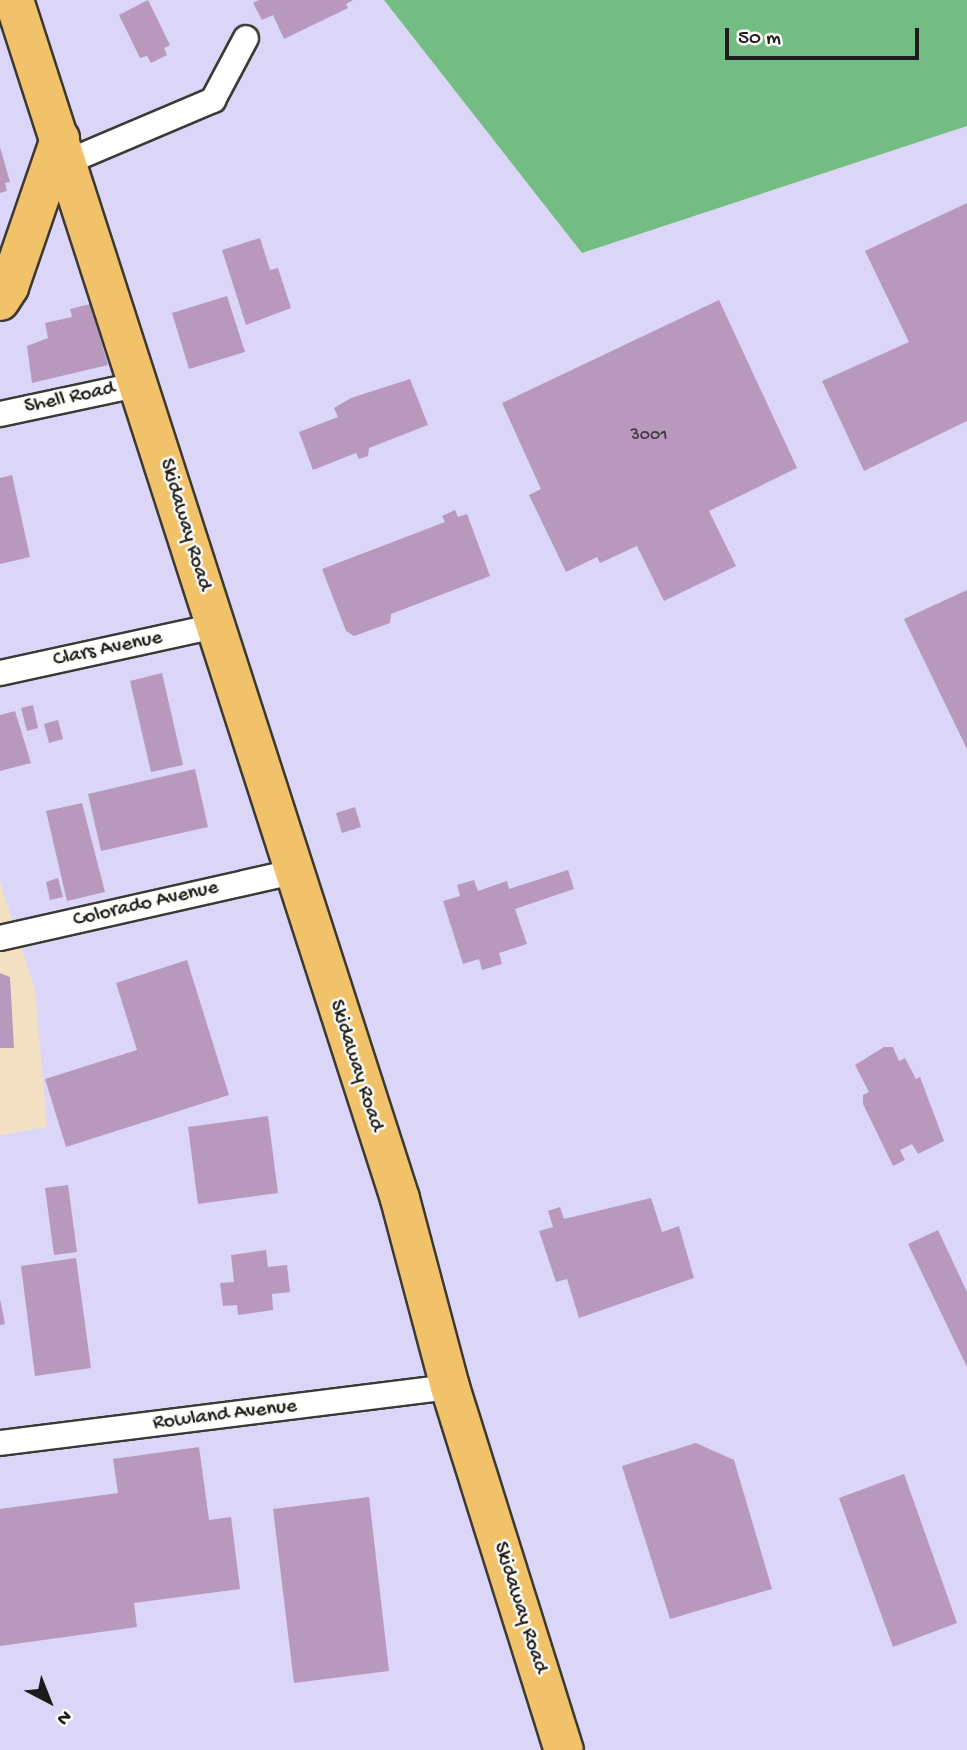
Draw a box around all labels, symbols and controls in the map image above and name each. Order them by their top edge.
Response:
scale bar [729,14,923,58]
text: 50 m [738,27,781,52]
street label: Shell Road [22,377,118,421]
house number: 3001 [630,425,668,447]
street label: Skidaway Road [152,456,216,594]
street label: Clars Avenue [51,626,165,674]
street label: Colorado Avenue [71,876,221,934]
street label: Skidaway Road [322,997,388,1135]
street label: Rowland Avenue [152,1395,298,1437]
street label: Skidaway Road [486,1539,552,1677]
north arrow [14,1666,84,1736]
text: N [51,1704,76,1730]

